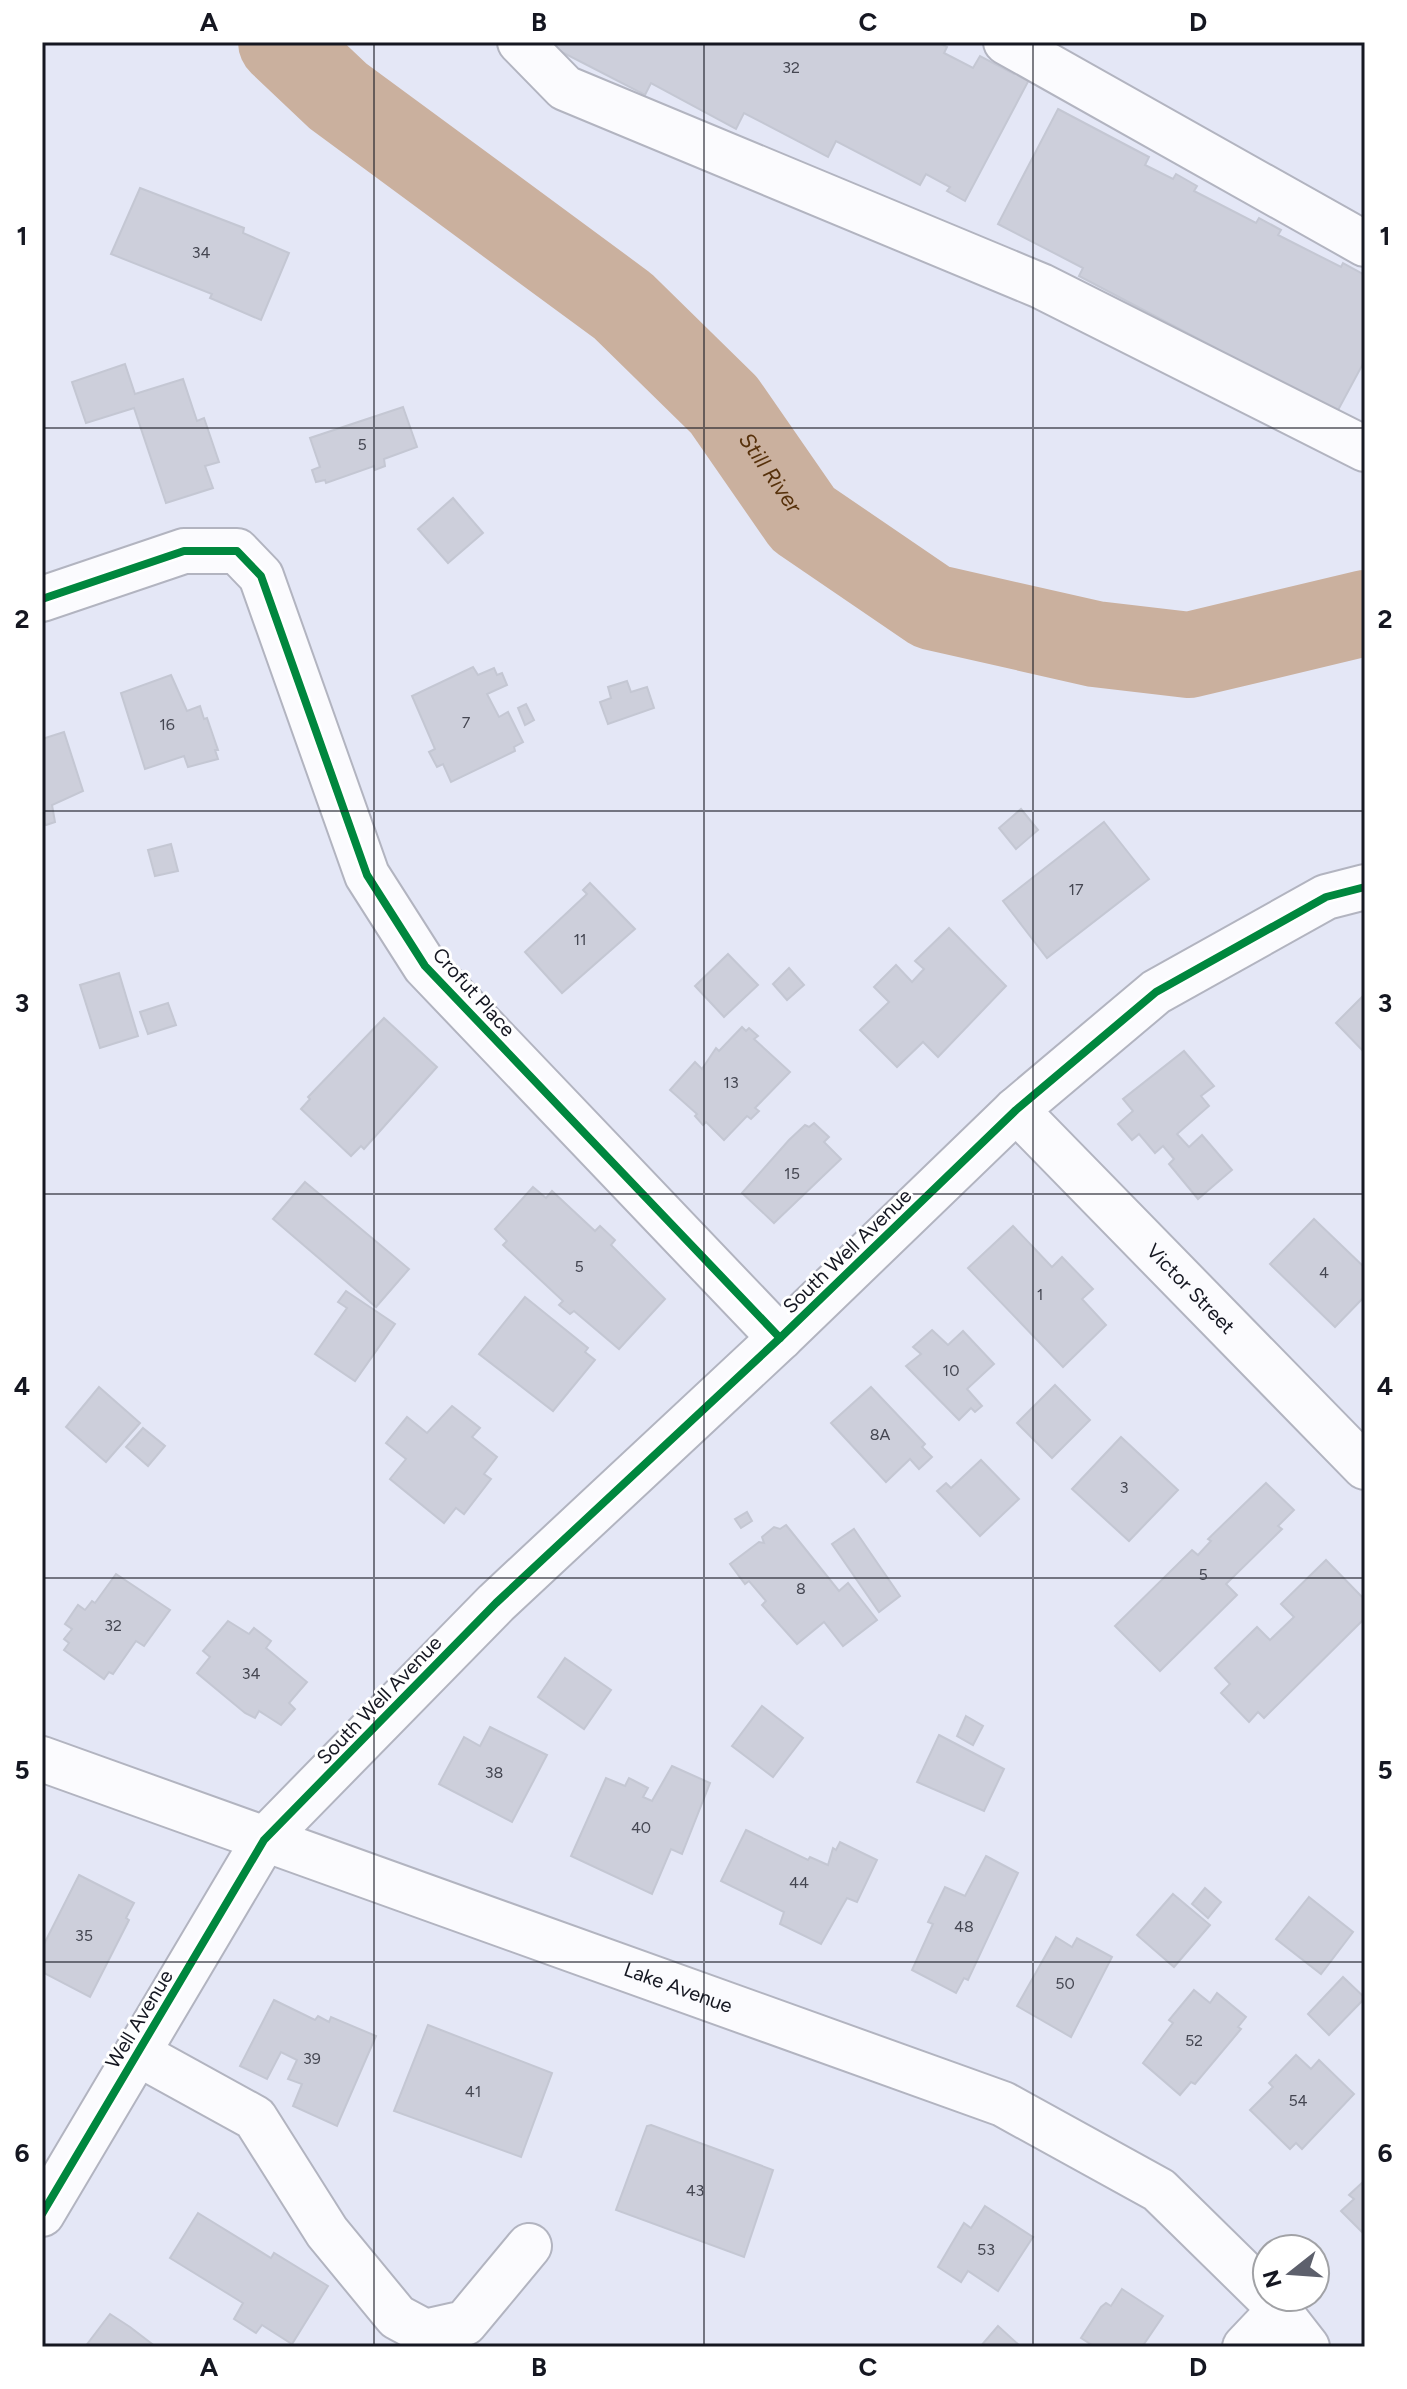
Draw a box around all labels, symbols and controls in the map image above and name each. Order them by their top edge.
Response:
text: A [200,6,219,38]
text: B [531,6,547,38]
text: C [859,6,878,38]
text: D [1189,6,1207,38]
house number: 32 [782,58,800,77]
text: 1 [17,220,27,252]
text: 1 [1380,220,1390,252]
house number: 34 [192,243,210,262]
water label: Still River [733,427,808,519]
house number: 5 [357,435,367,454]
text: 2 [14,603,30,635]
text: 2 [1377,603,1393,635]
house number: 7 [462,713,471,732]
house number: 16 [159,715,175,734]
house number: 17 [1068,880,1084,899]
house number: 11 [573,930,587,949]
street label: Crofut Place [428,942,520,1042]
text: 3 [15,987,29,1019]
text: 3 [1378,987,1392,1019]
house number: 13 [723,1073,739,1092]
house number: 15 [784,1164,800,1183]
street label: South Well Avenue [778,1183,916,1318]
street label: Victor Street [1142,1239,1240,1339]
house number: 5 [574,1257,584,1276]
house number: 4 [1319,1263,1329,1282]
house number: 1 [1037,1285,1043,1304]
house number: 10 [943,1361,959,1380]
text: 4 [14,1370,30,1402]
text: 4 [1377,1370,1393,1402]
house number: 8A [870,1425,890,1444]
house number: 3 [1120,1478,1128,1497]
house number: 5 [1198,1565,1208,1584]
house number: 8 [796,1579,806,1598]
house number: 32 [104,1616,122,1635]
street label: South Well Avenue [312,1631,447,1769]
house number: 34 [242,1664,260,1683]
text: 5 [14,1754,30,1786]
text: 5 [1377,1754,1393,1786]
house number: 38 [485,1763,503,1782]
house number: 40 [631,1818,651,1837]
house number: 44 [789,1873,809,1892]
house number: 48 [954,1917,974,1936]
house number: 35 [75,1926,93,1945]
street label: Lake Avenue [621,1957,736,2018]
street label: Well Avenue [100,1965,178,2073]
house number: 50 [1055,1974,1075,1993]
house number: 52 [1185,2031,1203,2050]
house number: 39 [303,2049,321,2068]
house number: 41 [465,2082,481,2101]
house number: 54 [1288,2091,1308,2110]
text: 6 [14,2137,30,2169]
text: 6 [1377,2137,1393,2169]
house number: 43 [686,2181,704,2200]
north arrow [1251,2233,1331,2313]
house number: 53 [977,2240,995,2259]
text: N [1257,2267,1288,2291]
text: A [200,2351,219,2383]
text: B [531,2351,547,2383]
text: C [859,2351,878,2383]
text: D [1189,2351,1207,2383]

